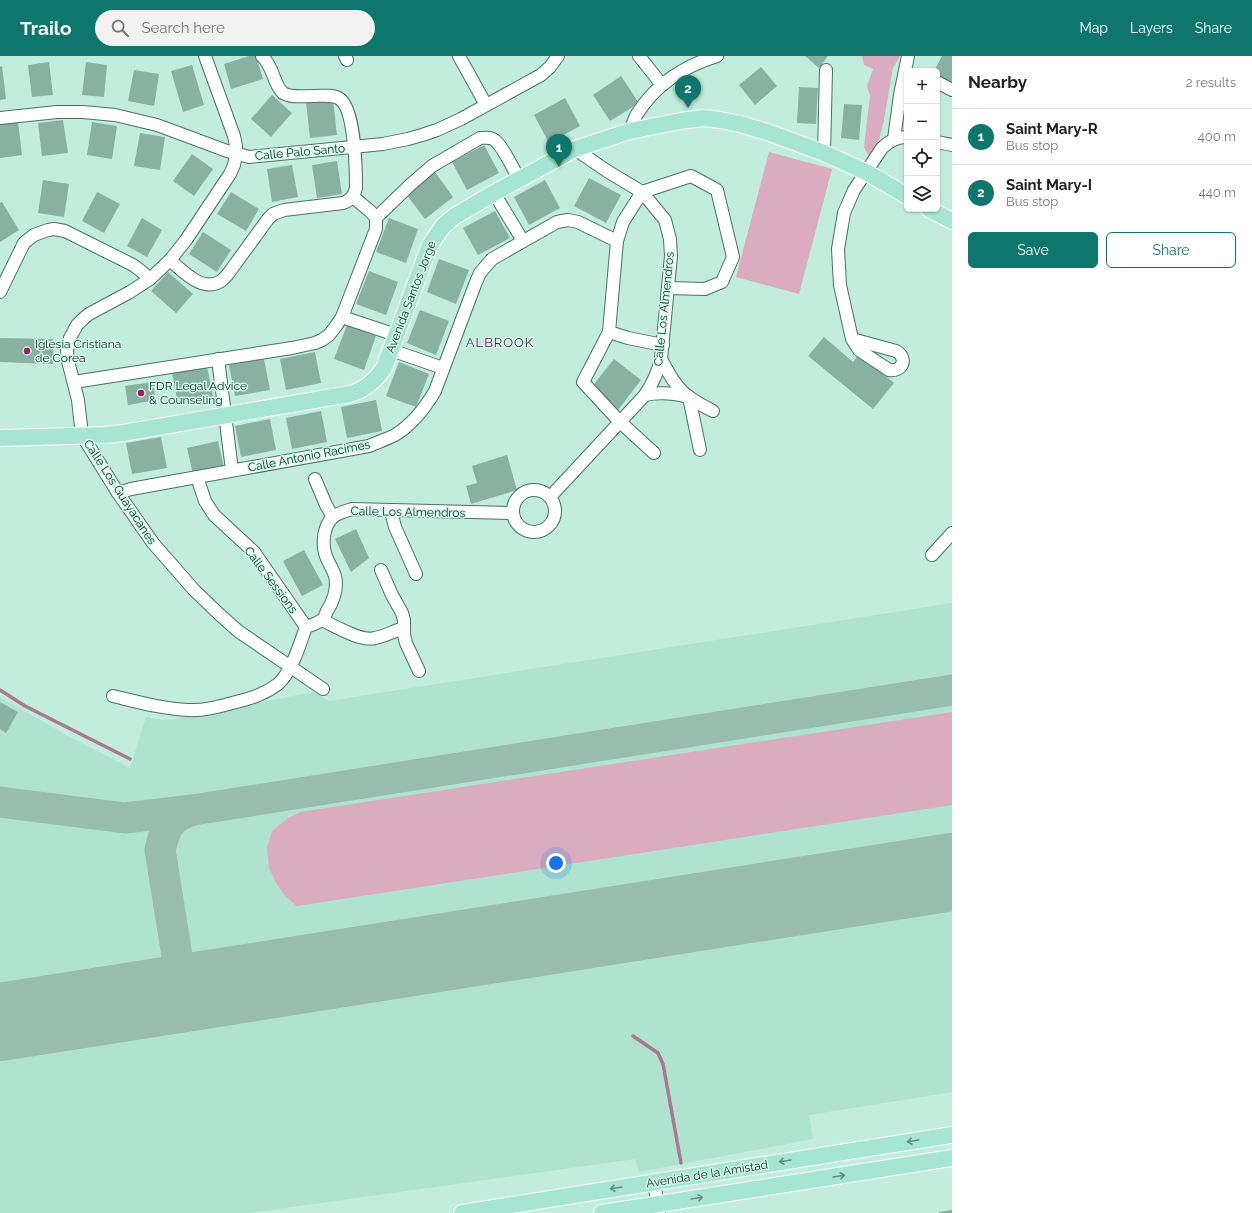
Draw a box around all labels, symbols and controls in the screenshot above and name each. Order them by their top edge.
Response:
search box [95,10,375,46]
text: Trailo [20,17,71,39]
icon: search [109,17,131,39]
text: Search here [141,19,225,37]
text: Map [1080,20,1108,36]
text: Layers [1130,20,1173,36]
text: Share [1195,20,1232,36]
map controls [904,68,940,212]
button: + [904,68,940,104]
text: Nearby [968,72,1027,92]
pin: 2 [675,75,701,108]
text: 2 results [1186,75,1236,90]
button: − [904,104,940,140]
text: Saint Mary-R [1006,120,1098,138]
text: 1 [978,129,984,144]
text: 400 m [1198,129,1236,144]
pin: 1 [546,134,572,167]
text: Bus stop [1006,138,1058,153]
button: locate [904,140,940,176]
street label: Calle Palo Santo [254,141,346,163]
button: layers [904,176,940,212]
text: Saint Mary-I [1006,176,1092,194]
text: 2 [977,185,985,200]
text: 440 m [1199,185,1236,200]
text: Bus stop [1006,194,1058,209]
button: Save [968,232,1098,268]
button: Share [1106,232,1236,268]
street label: Avenida Santos Jorge [383,239,439,355]
street label: Calle Los Almendros [651,251,677,367]
district label: ALBROOK [466,335,534,350]
place label: Iglesia Cristiana de Corea [35,337,121,365]
marker: Iglesia Cristiana de Corea [22,346,32,356]
place label: FDR Legal Advice & Counseling [149,379,247,407]
marker: FDR Legal Advice & Counseling [136,388,146,398]
street label: Calle Los Guayacanes [81,437,159,547]
street label: Calle Antonio Racimes [247,437,372,475]
street label: Calle Los Almendros [351,504,466,520]
street label: Calle Sessions [241,544,301,616]
your location [546,853,566,873]
one-way arrow [907,1137,920,1145]
street label: Avenida de la Amistad [645,1157,769,1191]
one-way arrow [779,1157,792,1165]
one-way arrow [832,1171,845,1179]
one-way arrow [610,1184,623,1192]
one-way arrow [690,1194,703,1202]

